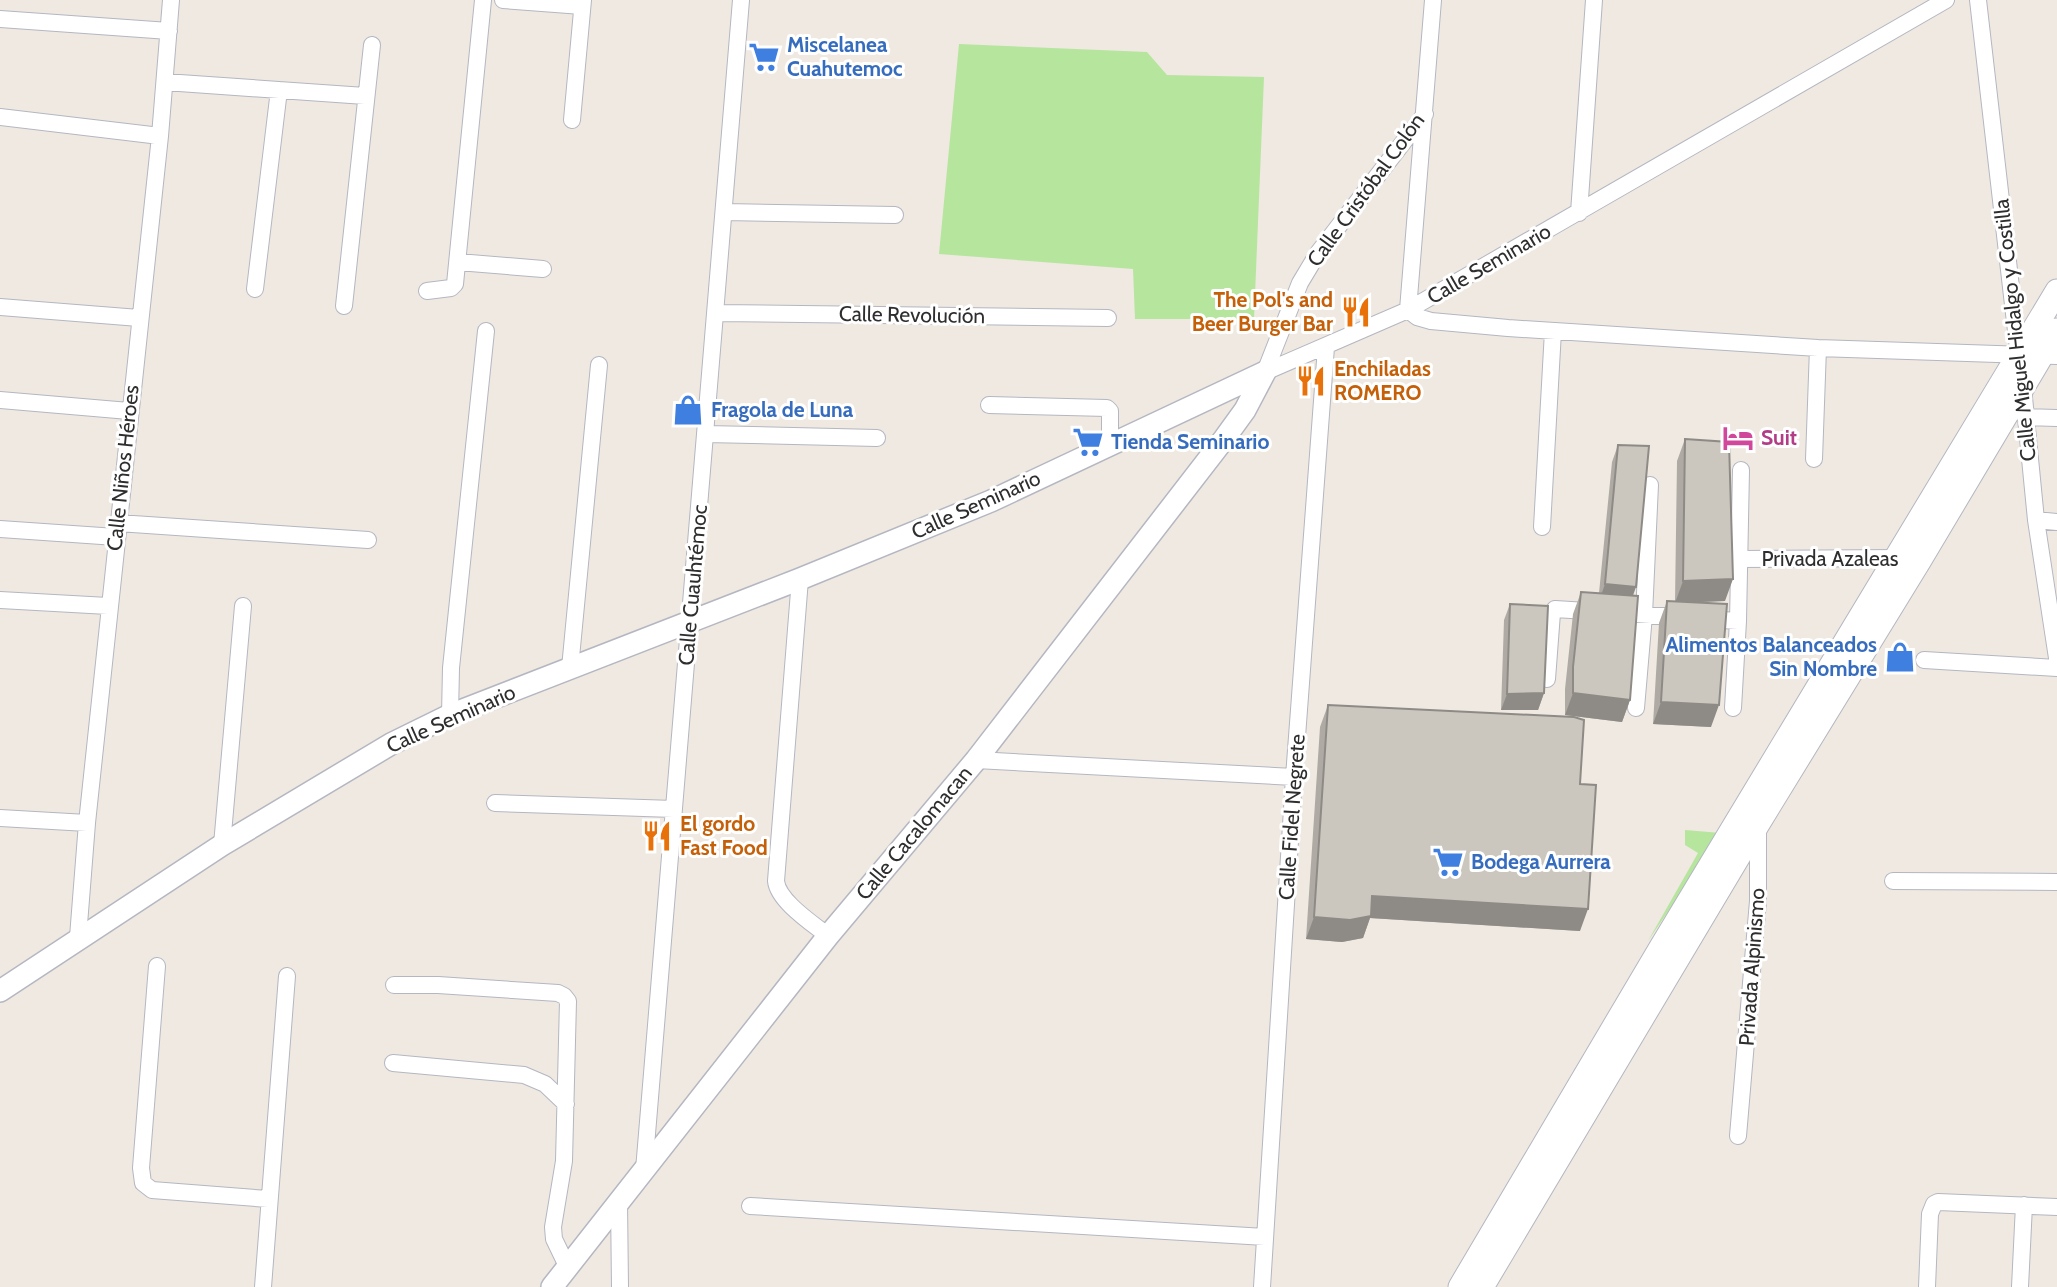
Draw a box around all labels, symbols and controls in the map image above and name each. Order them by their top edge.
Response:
place label: Miscelanea Cuahutemoc [787,32,903,81]
supermarket icon: Miscelanea Cuahutemoc [747,40,781,74]
street label: Calle Cristóbal Colón [1302,108,1430,271]
street label: Calle Miguel Hidalgo y Costilla [1988,198,2041,463]
street label: Calle Seminario [1422,218,1555,309]
place label: The Pol's and Beer Burger Bar [1192,287,1333,336]
restaurant icon: The Pol's and Beer Burger Bar [1339,295,1373,329]
street label: Calle Revolución [839,301,985,328]
place label: Enchiladas ROMERO [1334,356,1431,405]
restaurant icon: Enchiladas ROMERO [1294,364,1328,398]
street label: Calle Niños Héroes [101,383,144,552]
shop icon: Fragola de Luna [671,393,705,427]
place label: Fragola de Luna [711,397,854,422]
hotel icon: Suit [1721,421,1755,455]
supermarket icon: Tienda Seminario [1071,425,1105,459]
place label: Suit [1761,425,1797,450]
place label: Tienda Seminario [1111,429,1269,454]
street label: Calle Seminario [907,465,1044,544]
street label: Calle Cuauhtémoc [673,503,712,666]
street label: Privada Azaleas [1762,546,1899,571]
place label: Alimentos Balanceados Sin Nombre [1665,632,1877,681]
shop icon: Alimentos Balanceados Sin Nombre [1883,640,1917,674]
street label: Calle Seminario [382,679,519,758]
street label: Calle Fidel Negrete [1273,733,1310,901]
street label: Calle Cacalomacan [850,761,977,905]
place label: El gordo Fast Food [680,811,768,860]
restaurant icon: El gordo Fast Food [640,819,674,853]
supermarket icon: Bodega Aurrera [1431,845,1465,879]
place label: Bodega Aurrera [1471,849,1611,874]
street label: Privada Alpinismo [1734,887,1769,1047]

